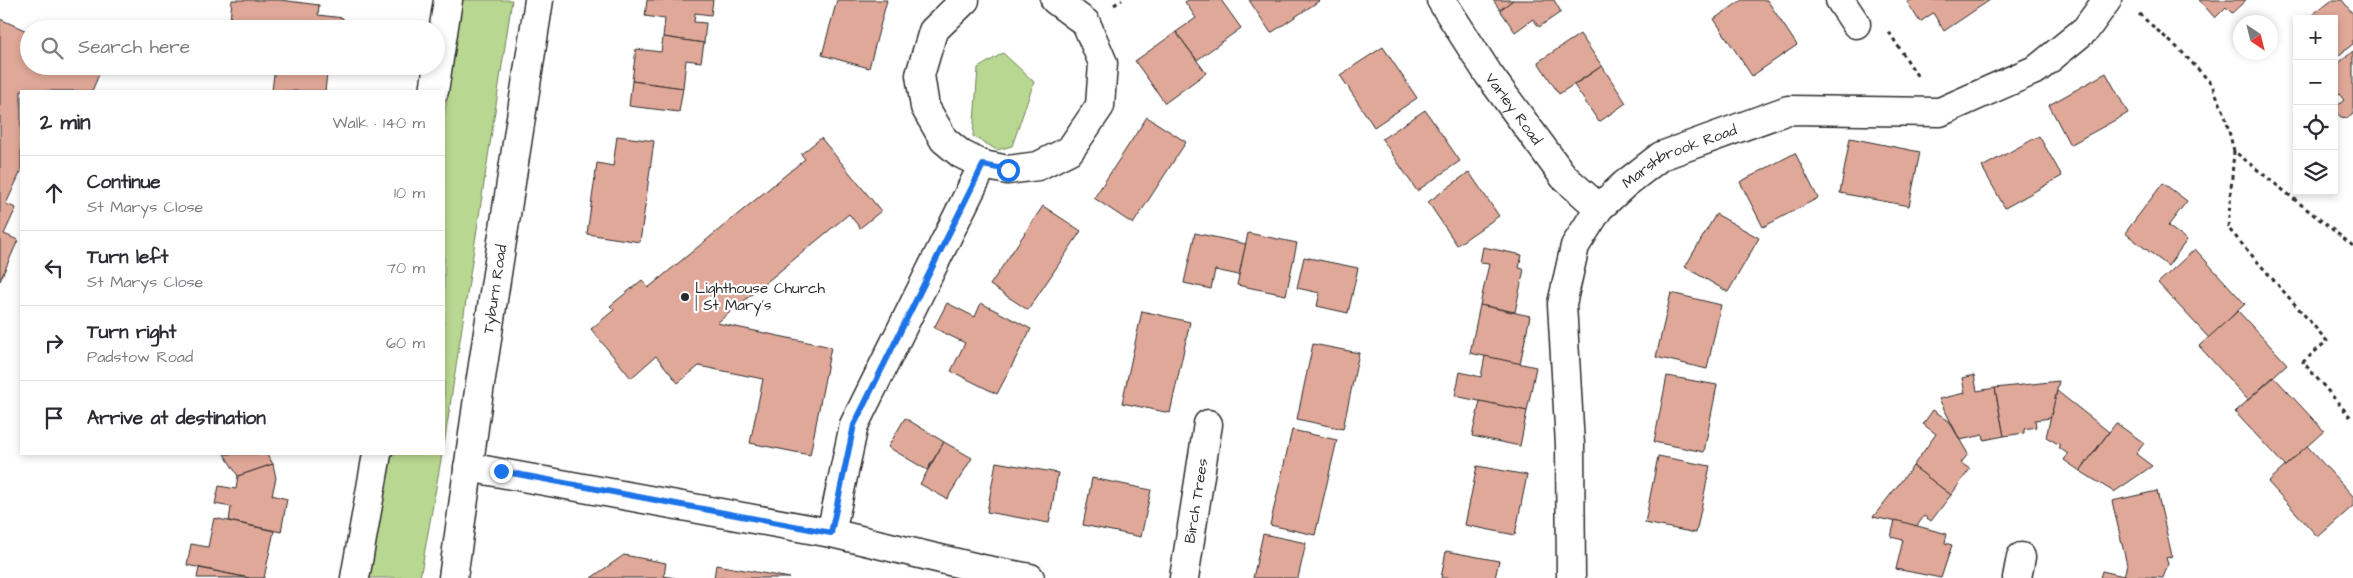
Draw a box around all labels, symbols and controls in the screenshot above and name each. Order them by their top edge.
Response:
north arrow [2233,15,2278,60]
map controls [2293,15,2338,195]
button: + [2293,15,2338,60]
search box [20,20,445,75]
icon: search [38,34,66,62]
text: Search here [78,34,190,61]
button: − [2293,60,2338,105]
street label: Varley Road [1480,69,1547,150]
button: locate [2293,105,2338,150]
text: 2 min [40,108,90,137]
text: Walk · 140 m [333,112,425,134]
street label: Marshbrook Road [1618,119,1740,193]
button: layers [2293,150,2338,195]
route start [997,159,1020,182]
text: Continue [87,169,161,196]
icon: ahead [40,179,68,207]
text: 10 m [394,182,425,204]
text: St Marys Close [87,196,203,218]
street label: Tyburn Road [478,243,512,335]
text: Turn left [87,244,168,271]
icon: left [40,254,68,282]
text: 70 m [386,257,425,279]
text: St Marys Close [87,271,203,293]
place label: Lighthouse Church | St Mary's [695,278,825,317]
marker: Lighthouse Church | St Mary's [679,291,691,303]
text: Turn right [87,319,176,346]
icon: right [40,329,68,357]
text: 60 m [386,332,425,354]
text: Padstow Road [87,346,193,368]
icon: arrive [40,404,68,432]
text: Arrive at destination [87,405,266,432]
street label: Birch Trees [1180,457,1214,545]
route end [490,460,513,483]

